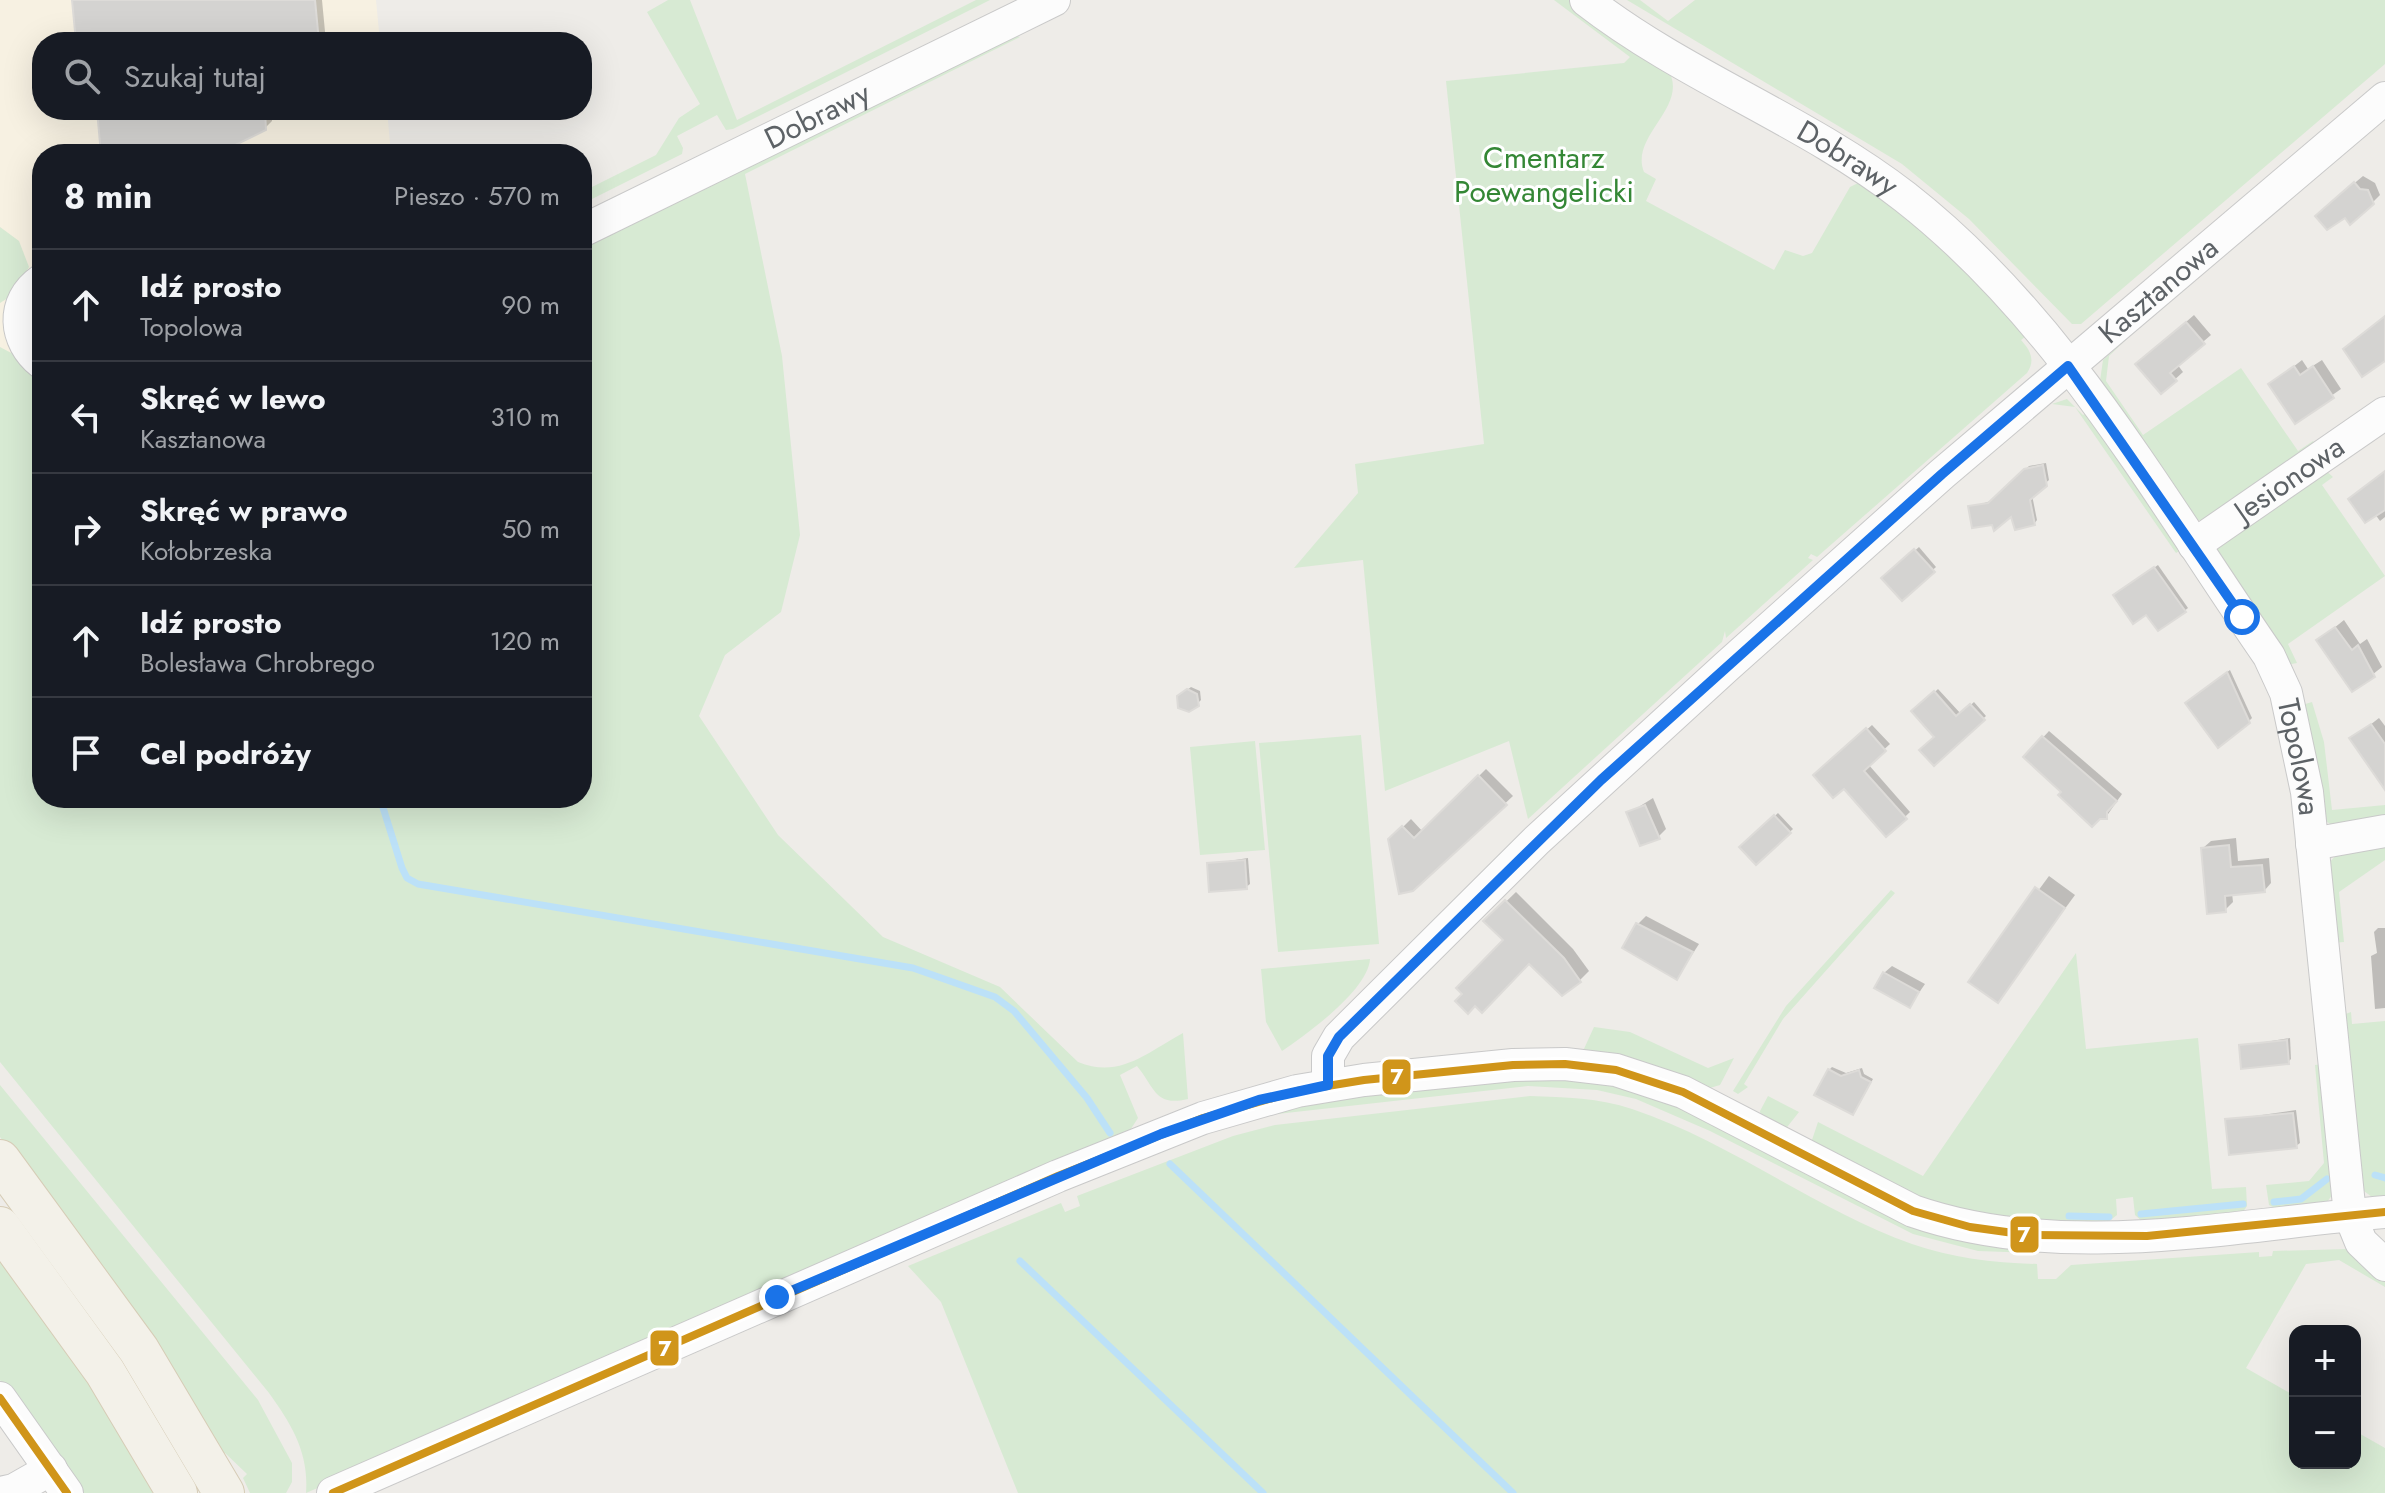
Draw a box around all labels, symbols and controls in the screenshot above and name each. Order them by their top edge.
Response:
search box [32,32,592,120]
icon: search [60,54,104,98]
text: Szukaj tutaj [124,55,266,98]
street label: Dobrawy [757,71,878,160]
street label: Dobrawy [1789,109,1908,207]
park label: Cmentarz Poewangelicki [1454,136,1634,213]
text: 8 min [64,172,152,221]
text: Pieszo · 570 m [394,177,560,215]
street label: Kasztanowa [2089,226,2227,353]
text: Idź prosto [140,265,282,308]
icon: ahead [64,283,108,327]
text: 90 m [501,286,560,324]
text: Topolowa [140,308,243,346]
text: Skręć w lewo [140,377,326,420]
icon: left [64,395,108,439]
text: 310 m [490,398,560,436]
text: Kasztanowa [140,420,266,458]
street label: Jesionowa [2222,425,2353,534]
text: Skręć w prawo [140,489,348,532]
icon: right [64,507,108,551]
text: 50 m [502,510,560,548]
text: Kołobrzeska [140,532,272,570]
route start [2224,599,2260,635]
text: Idź prosto [140,601,282,644]
icon: ahead [64,619,108,663]
text: 120 m [490,622,560,660]
text: Bolesława Chrobrego [140,644,375,682]
street label: Topolowa [2267,695,2331,818]
icon: arrive [64,731,108,775]
text: Cel podróży [140,732,311,775]
line badge: 7 [1381,1058,1412,1096]
text: 7 [1390,1060,1404,1092]
line badge: 7 [2009,1215,2040,1254]
text: 7 [2017,1218,2031,1250]
route end [759,1279,795,1315]
map controls [2289,1325,2361,1469]
button: + [2289,1325,2361,1397]
line badge: 7 [649,1329,680,1367]
text: 7 [658,1332,672,1364]
button: − [2289,1397,2361,1469]

